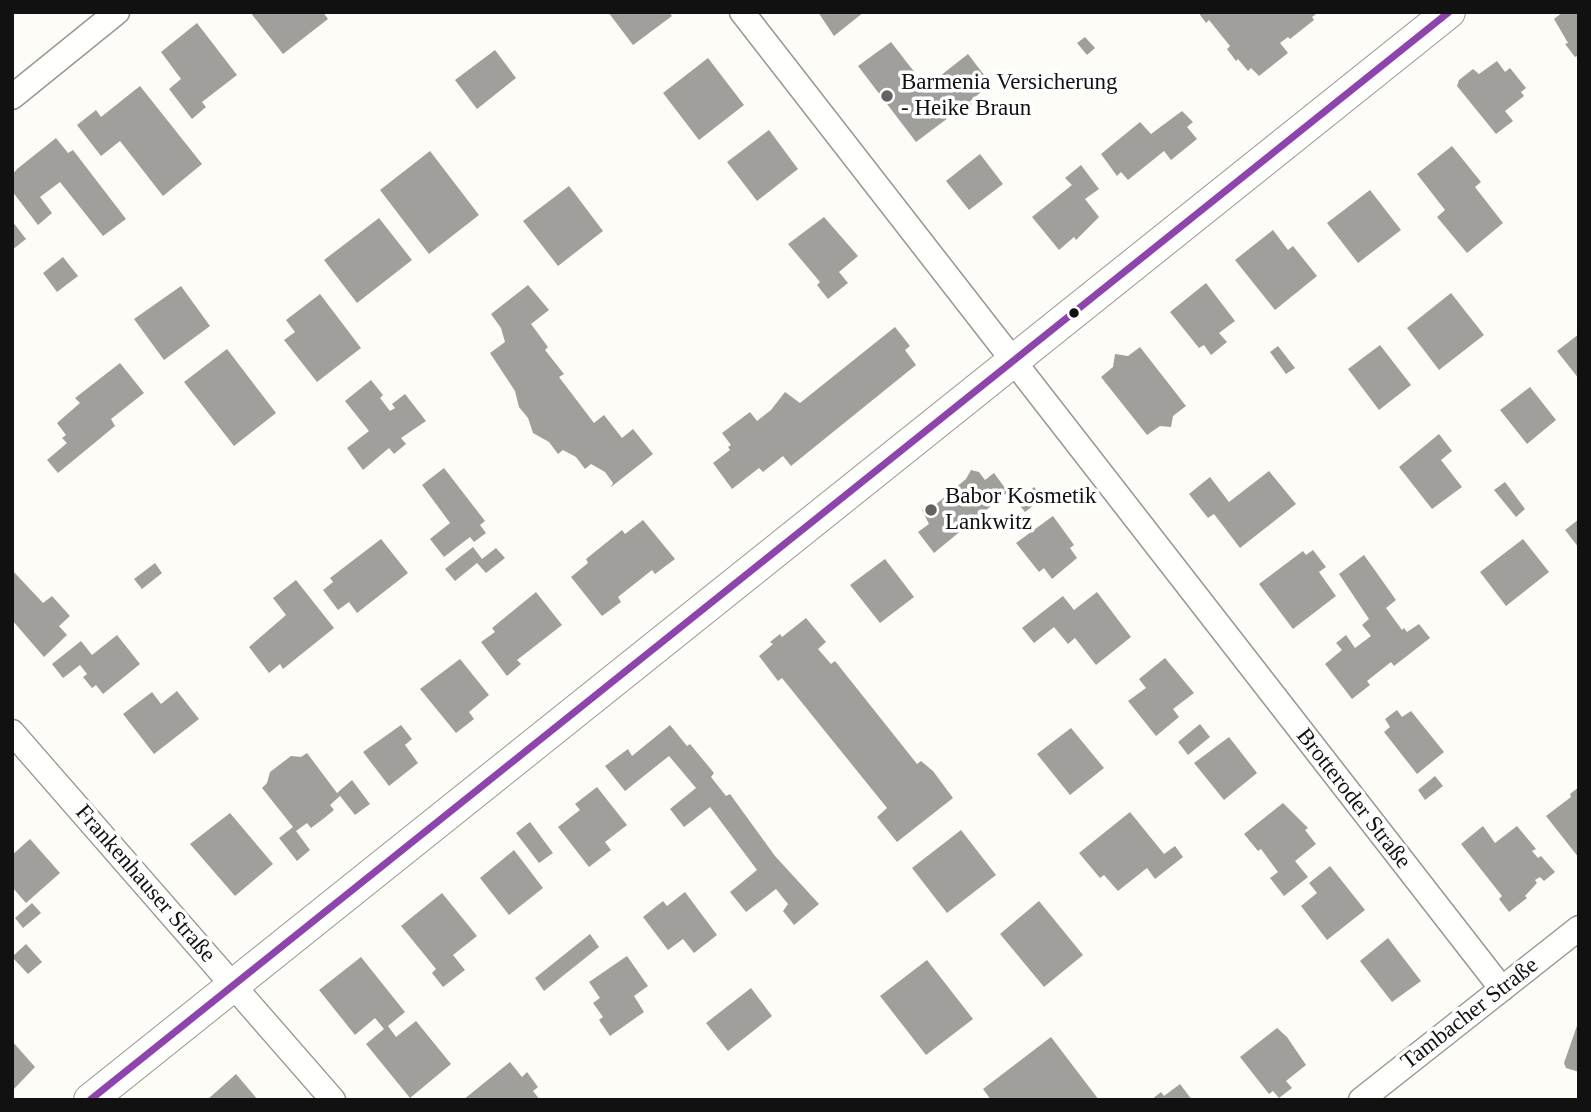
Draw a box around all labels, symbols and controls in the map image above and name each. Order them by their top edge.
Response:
place label: Barmenia Versicherung - Heike Braun [901,69,1118,123]
marker: Barmenia Versicherung - Heike Braun [879,88,895,104]
unlabelled marker [1067,306,1081,320]
place label: Babor Kosmetik Lankwitz [945,483,1096,537]
marker: Babor Kosmetik Lankwitz [923,502,939,518]
street label: Brotteroder Straße [1290,723,1416,875]
street label: Frankenhauser Straße [69,800,221,968]
street label: Tambacher Straße [1396,952,1544,1076]

